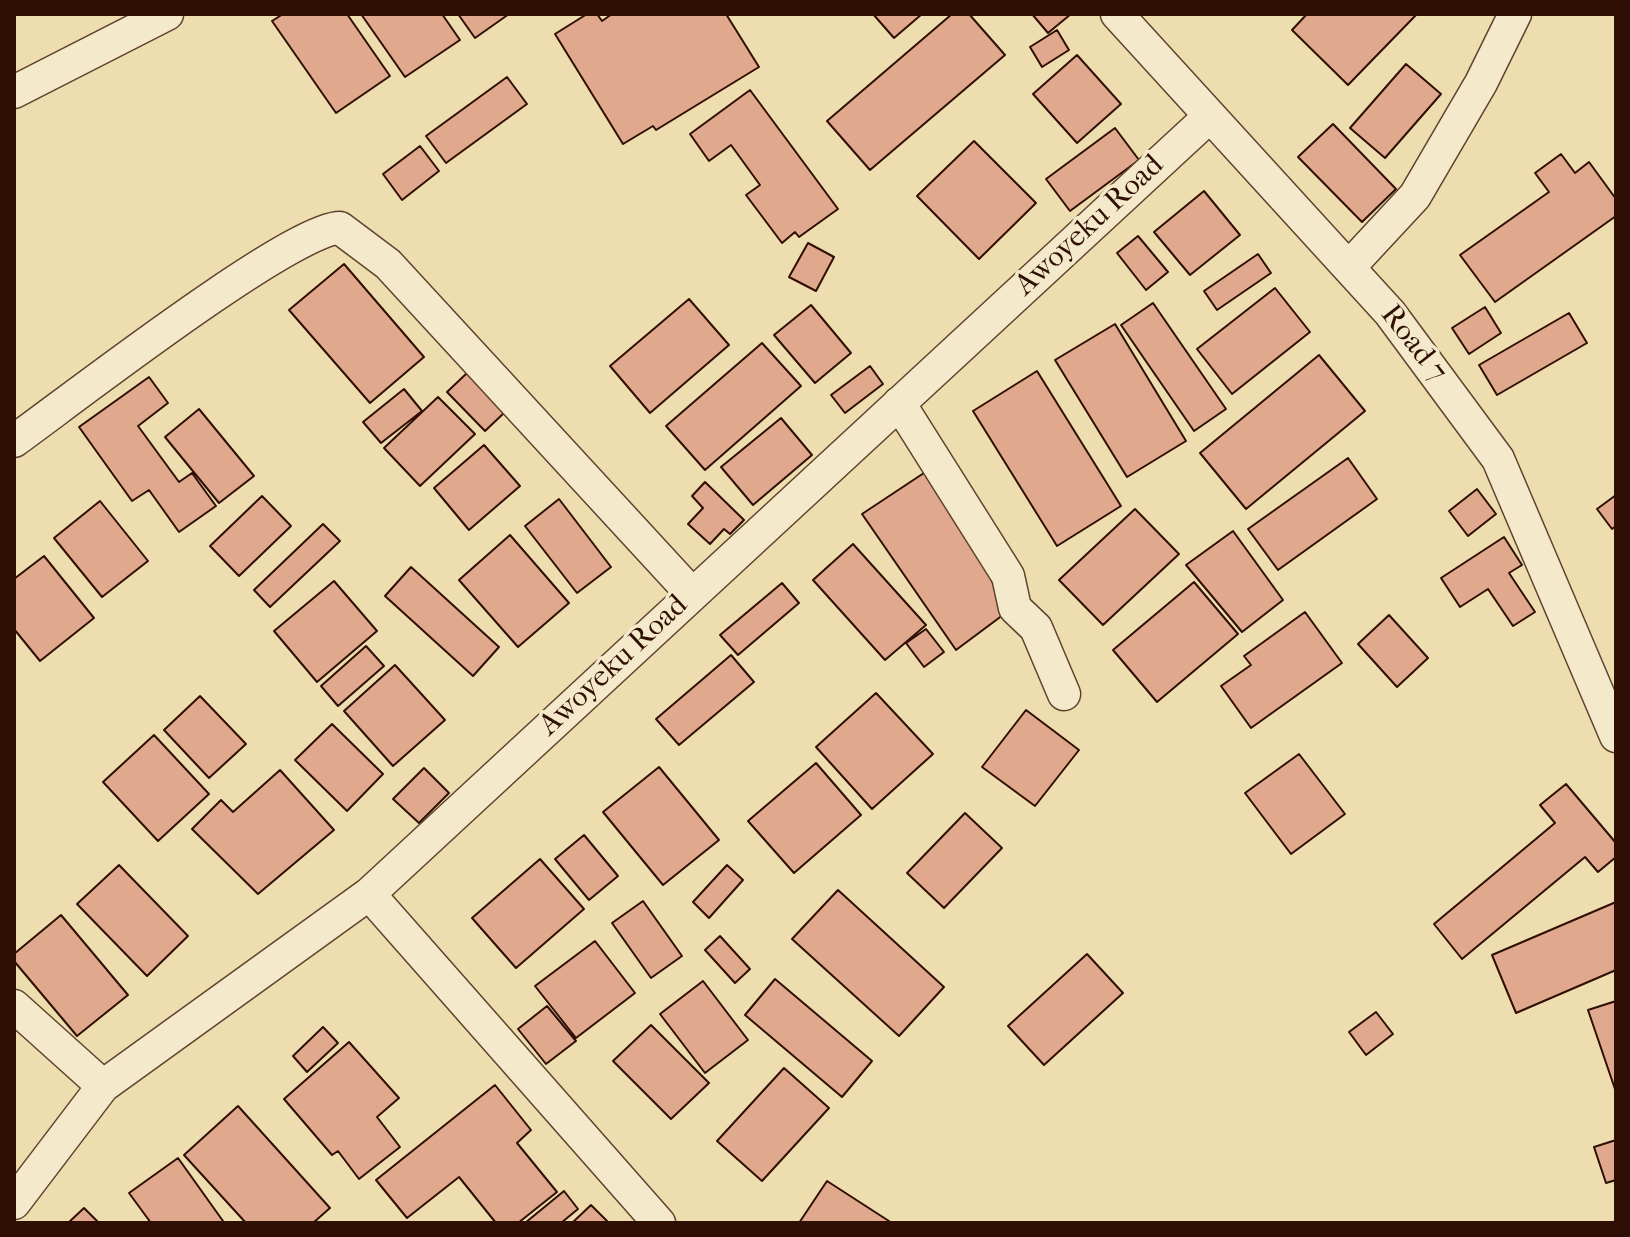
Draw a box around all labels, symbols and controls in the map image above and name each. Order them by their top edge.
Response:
street label: Awoyeku Road [1008,148,1172,304]
street label: Road 7 [1372,298,1454,390]
street label: Awoyeku Road [532,588,696,744]

